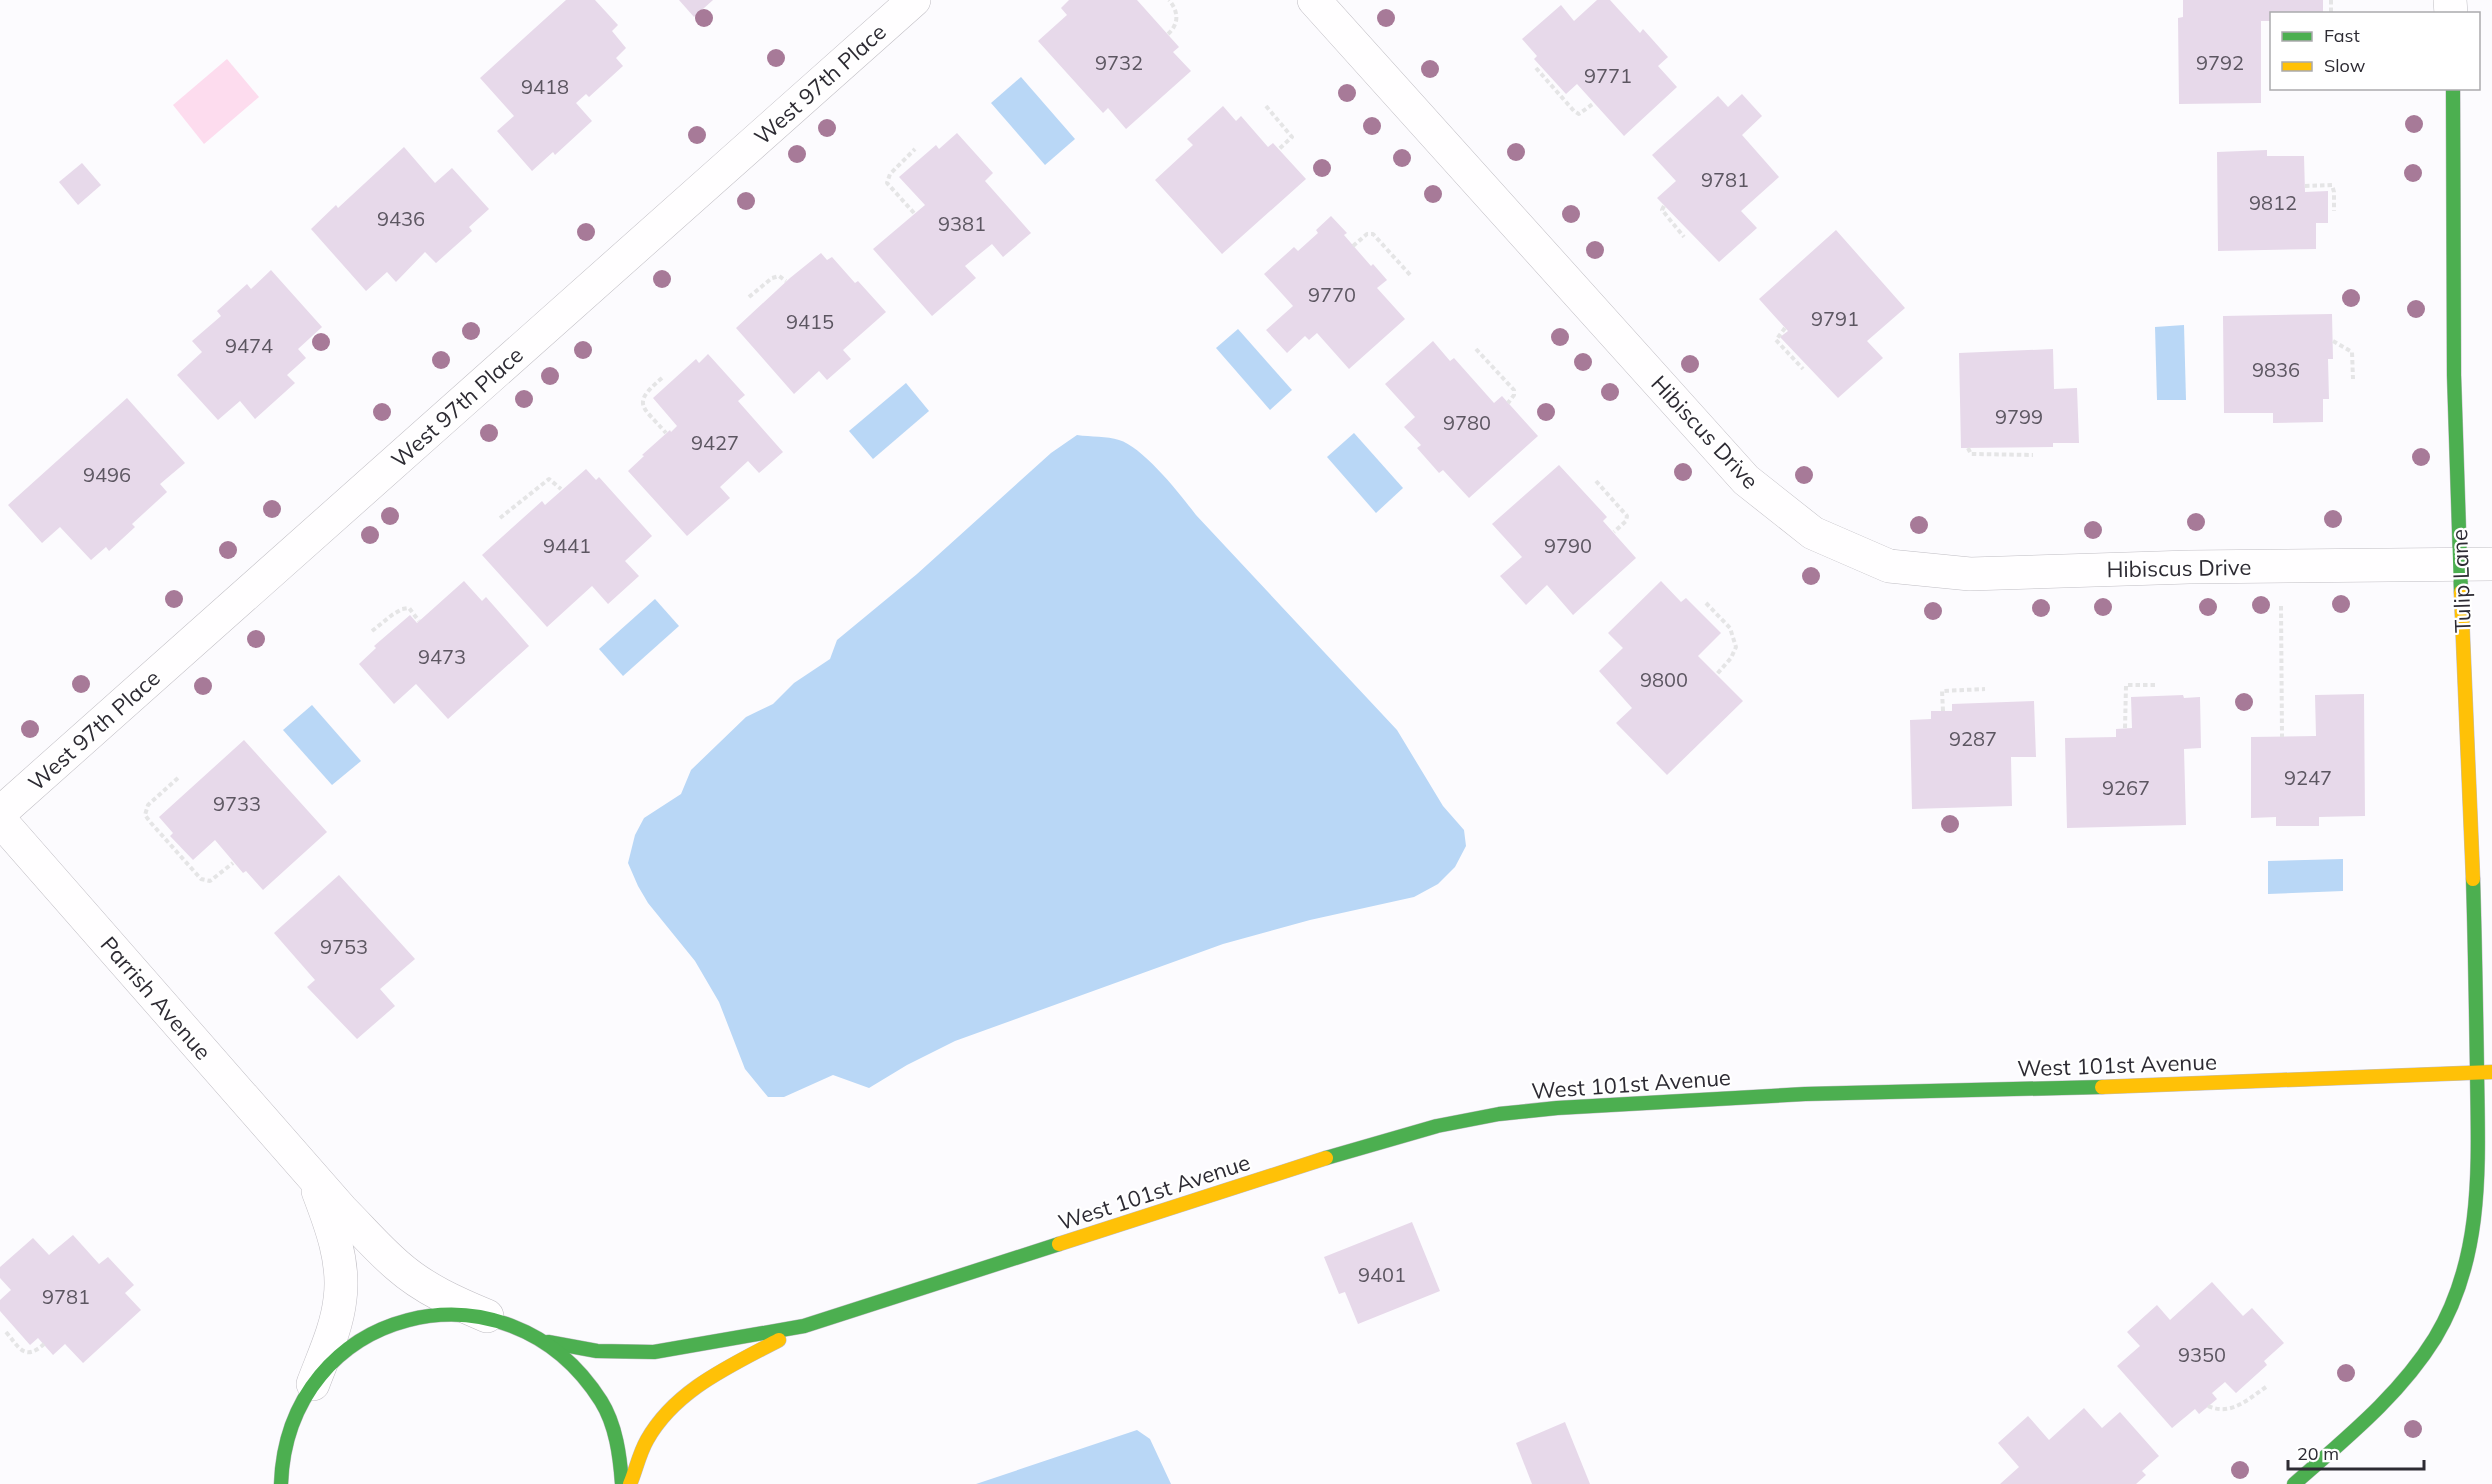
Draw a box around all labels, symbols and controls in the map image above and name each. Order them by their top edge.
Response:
legend [2270,12,2480,90]
street label: West 97th Place [748,18,892,150]
text: Fast [2324,24,2360,47]
house number: 9732 [1095,50,1143,75]
house number: 9792 [2196,50,2244,75]
text: Slow [2324,54,2366,77]
house number: 9771 [1584,63,1632,88]
house number: 9418 [521,74,569,99]
house number: 9781 [1701,167,1749,192]
house number: 9812 [2249,190,2297,215]
house number: 9436 [377,206,425,231]
house number: 9381 [938,211,986,236]
house number: 9770 [1308,282,1356,307]
house number: 9791 [1811,306,1859,331]
house number: 9415 [786,309,834,334]
house number: 9474 [225,333,273,358]
street label: West 97th Place [385,341,529,473]
house number: 9836 [2252,357,2300,382]
street label: Hibiscus Drive [1645,369,1765,495]
house number: 9799 [1995,404,2043,429]
house number: 9780 [1443,410,1491,435]
house number: 9427 [691,430,739,455]
house number: 9496 [83,462,131,487]
street label: Tulip Lane [2445,529,2477,633]
house number: 9441 [543,533,591,558]
house number: 9790 [1544,533,1592,558]
street label: Hibiscus Drive [2106,553,2252,583]
house number: 9473 [418,644,466,669]
street label: West 97th Place [22,664,166,796]
house number: 9800 [1640,667,1688,692]
house number: 9287 [1949,726,1997,751]
house number: 9247 [2284,765,2332,790]
house number: 9267 [2102,775,2150,800]
house number: 9733 [213,791,261,816]
street label: Parrish Avenue [95,931,217,1065]
house number: 9753 [320,934,368,959]
street label: West 101st Avenue [2017,1048,2217,1082]
street label: West 101st Avenue [1530,1063,1732,1105]
street label: West 101st Avenue [1055,1148,1253,1236]
house number: 9401 [1358,1262,1406,1287]
house number: 9781 [42,1284,90,1309]
house number: 9350 [2178,1342,2226,1367]
scale bar [2288,1433,2424,1471]
text: 20 m [2297,1442,2339,1465]

